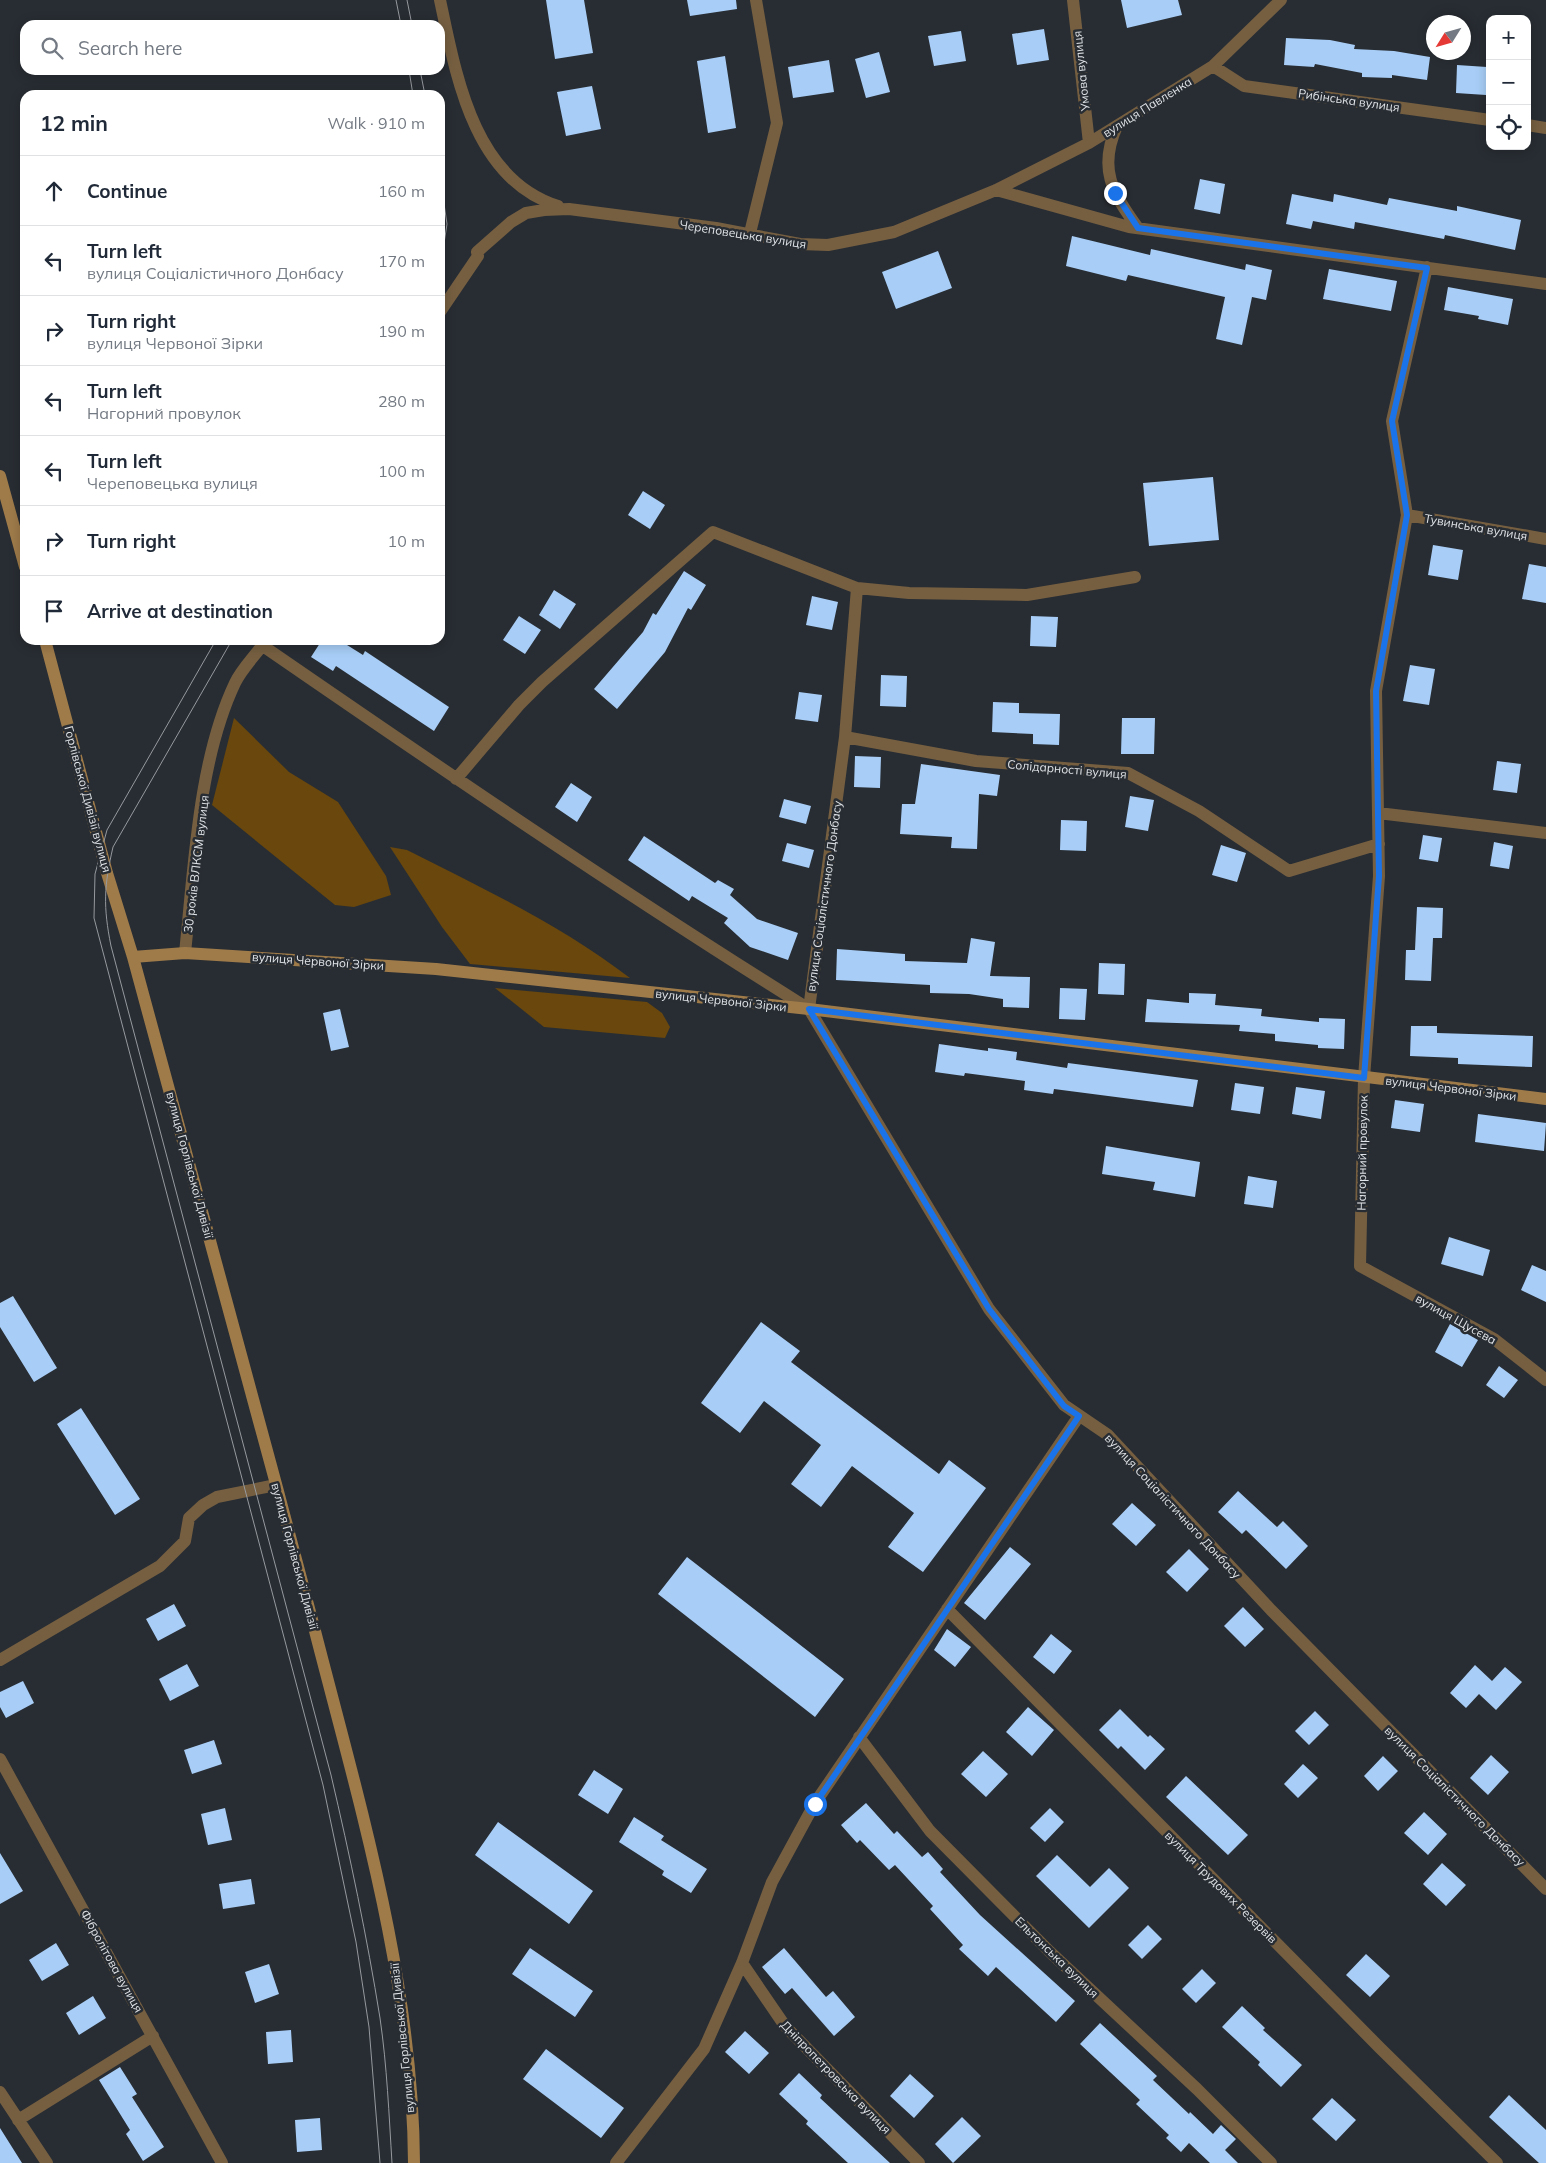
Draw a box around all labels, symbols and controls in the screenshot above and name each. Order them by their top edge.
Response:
north arrow [1426,15,1471,60]
map controls [1486,15,1531,150]
button: + [1486,15,1531,60]
search box [20,20,445,75]
street label: Умова вулиця [1069,30,1093,113]
icon: search [38,34,66,62]
text: Search here [78,36,182,60]
button: − [1486,60,1531,105]
street label: вулиця Павленка [1100,74,1194,140]
street label: Рибінська вулиця [1297,85,1401,115]
button: locate [1486,105,1531,150]
text: 12 min [40,110,108,136]
text: Walk · 910 m [327,113,425,133]
icon: ahead [40,177,68,205]
text: Continue [87,179,167,203]
text: 160 m [378,181,425,201]
route end [1104,182,1127,205]
street label: Череповецька вулиця [679,217,807,251]
text: Turn left [87,239,162,263]
icon: left [40,247,68,275]
text: 170 m [378,251,425,271]
text: вулиця Соціалістичного Донбасу [87,263,344,283]
text: Turn right [87,309,176,333]
icon: right [40,317,68,345]
text: 190 m [378,321,425,341]
text: вулиця Червоної Зірки [87,333,263,353]
text: Turn left [87,379,162,403]
icon: left [40,387,68,415]
text: 280 m [378,391,425,411]
text: Нагорний провулок [87,403,241,423]
text: Turn left [87,449,162,473]
icon: left [40,457,68,485]
text: 100 m [378,461,425,481]
text: Череповецька вулиця [87,473,258,493]
street label: Тувинська вулиця [1423,511,1529,543]
icon: right [40,527,68,555]
text: Turn right [87,529,176,553]
text: 10 m [388,531,425,551]
icon: arrive [40,597,68,625]
text: Arrive at destination [87,599,273,623]
street label: Горлівської Дивізії вулиця [61,724,115,874]
street label: Солідарності вулиця [1007,756,1127,782]
street label: 30 років ВЛКСМ вулиця [180,794,212,934]
street label: вулиця Соціалістичного Донбасу [803,799,845,992]
street label: вулиця Червоної Зірки [252,949,384,973]
street label: вулиця Червоної Зірки [655,986,787,1014]
street label: вулиця Червоної Зірки [1385,1073,1517,1103]
street label: вулиця Горлівської Дивізії [163,1090,217,1241]
street label: Нагорний провулок [1353,1095,1371,1211]
street label: вулиця Щусєва [1413,1291,1499,1347]
street label: вулиця Соціалістичного Донбасу [1102,1431,1244,1582]
street label: вулиця Горлівської Дивізії [268,1481,322,1632]
street label: вулиця Соціалістичного Донбасу [1382,1723,1529,1870]
route start [804,1793,827,1816]
street label: вулиця Трудових Резервів [1162,1828,1280,1946]
street label: Фібролітова вулиця [78,1907,146,2015]
street label: Ельтонська вулиця [1012,1913,1102,2001]
street label: вулиця Горлівської Дивізії [387,1961,417,2114]
street label: Дніпропетровська вулиця [778,2017,894,2137]

